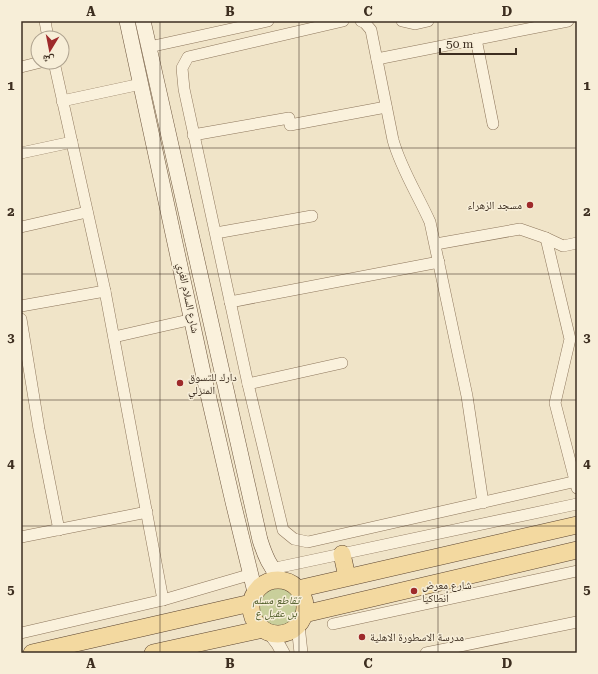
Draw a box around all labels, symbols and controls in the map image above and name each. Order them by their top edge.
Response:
text: A [86,4,96,19]
text: B [225,4,235,19]
text: C [363,4,373,19]
text: D [502,4,512,19]
north arrow [30,30,70,70]
scale bar [440,30,516,56]
text: 50 m [446,37,473,51]
text: ش [41,51,55,67]
text: 1 [7,78,15,93]
text: 1 [583,78,591,93]
place label: مسجد الزهراء [468,199,522,212]
marker: مسجد الزهراء [525,200,535,210]
text: 2 [7,204,15,219]
text: 2 [583,204,591,219]
street label: شارع السلام الغري [172,262,202,335]
text: 3 [7,330,15,345]
text: 3 [583,330,591,345]
place label: دارك للتسوق المنزلي [188,371,237,398]
marker: دارك للتسوق المنزلي [175,378,185,388]
text: 4 [7,456,15,471]
text: 4 [583,456,591,471]
place label: شارع معرض أنطاكيا [422,579,472,605]
text: 5 [7,582,15,597]
text: 5 [583,582,591,597]
marker: شارع معرض أنطاكيا [409,586,419,596]
park label: تقاطع مسلم بن عقيل ع [253,594,302,621]
place label: مدرسة الاسطورة الاهلية [370,631,464,644]
marker: مدرسة الاسطورة الاهلية [357,632,367,642]
text: A [86,656,96,671]
text: B [225,656,235,671]
text: C [363,656,373,671]
text: D [502,656,512,671]

